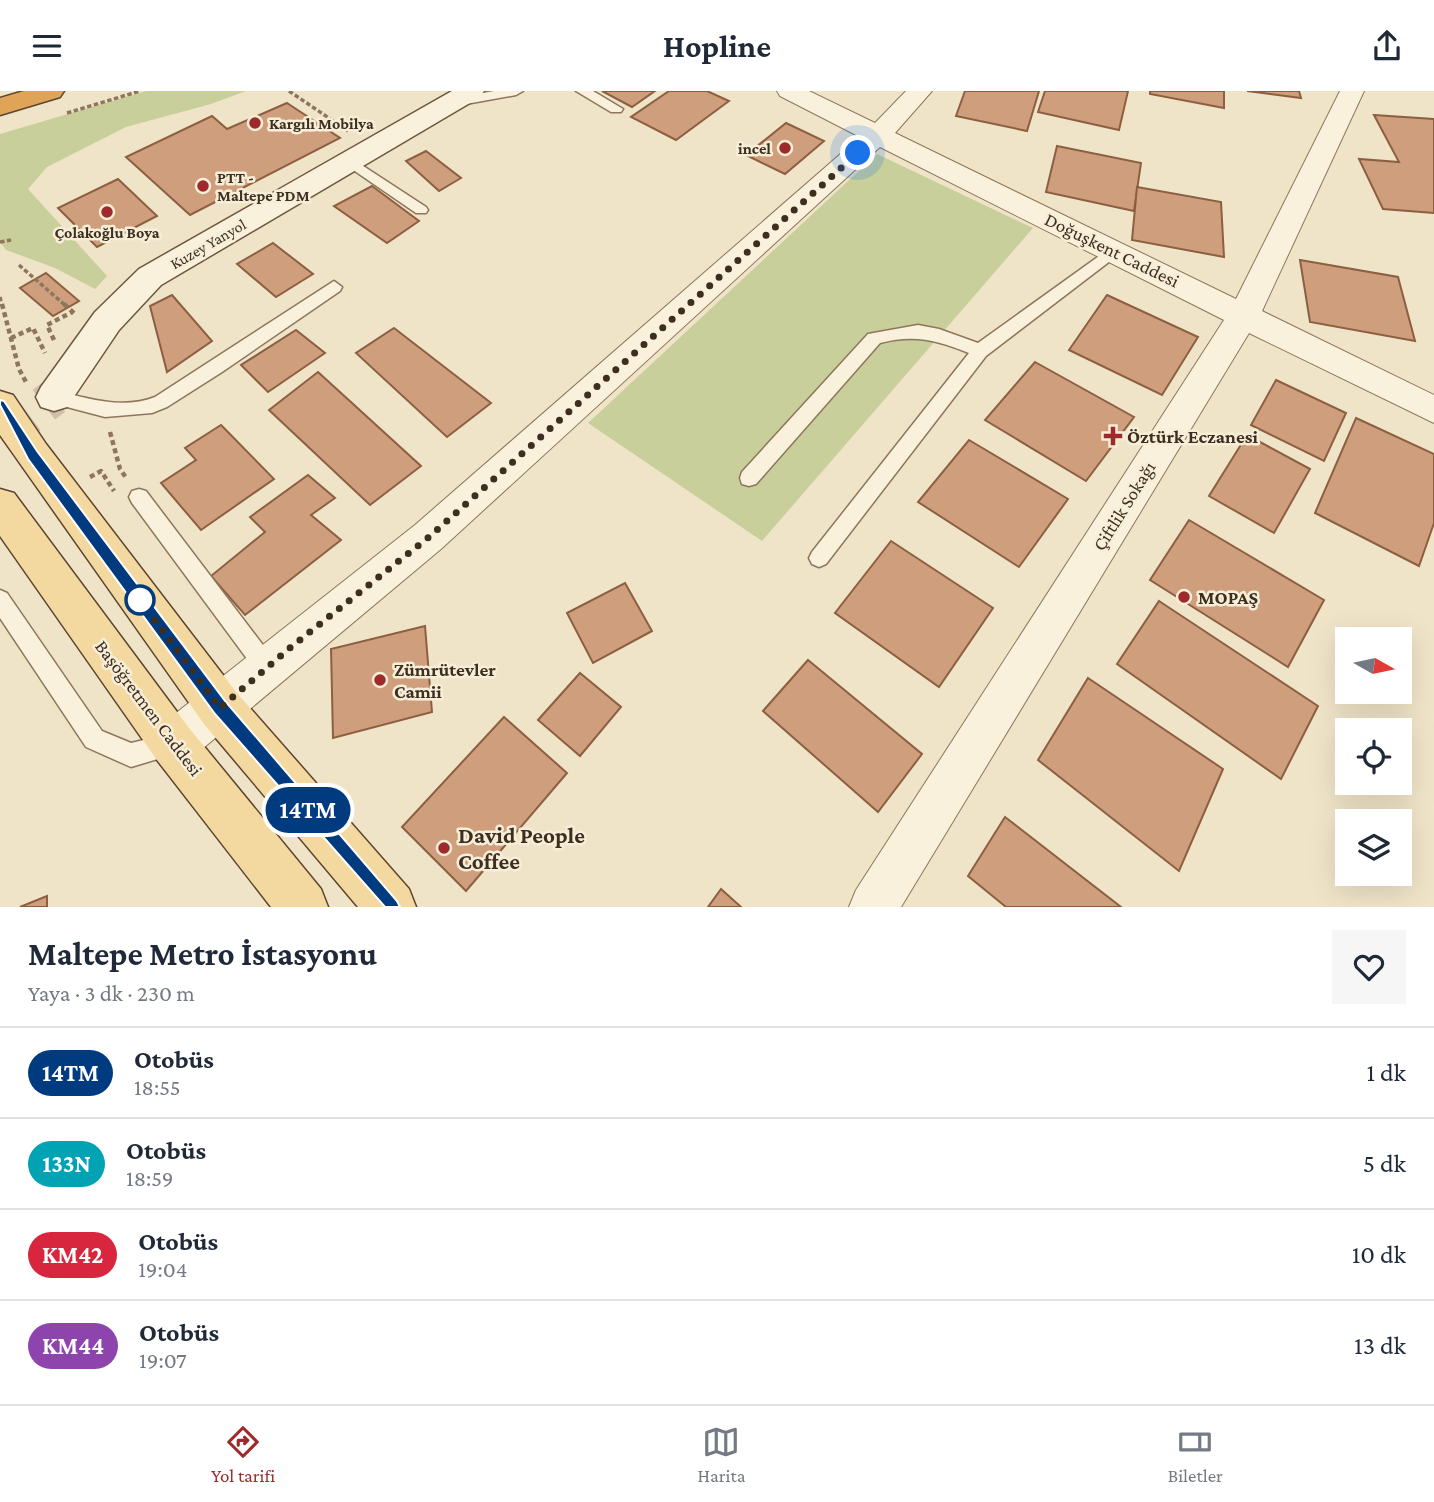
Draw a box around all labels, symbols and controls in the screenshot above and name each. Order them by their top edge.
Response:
icon: menu [28,27,66,65]
icon: share [1368,27,1406,65]
text: Hopline [663,28,771,64]
marker: Kargılı Mobilya [247,115,263,131]
place label: Kargılı Mobilya [269,115,374,132]
your location [840,135,875,170]
place label: incel [738,140,771,157]
marker: incel [777,140,793,156]
place label: PTT - Maltepe PDM [217,169,310,204]
marker: PTT - Maltepe PDM [195,178,211,194]
marker: Çolakoğlu Boya [99,204,115,220]
street label: Doğuşkent Caddesi [1041,208,1183,292]
street label: Kuzey Yanyol [167,216,249,273]
place label: Çolakoğlu Boya [54,224,160,241]
place label: Öztürk Eczanesi [1127,426,1259,447]
marker: Öztürk Eczanesi [1105,428,1121,444]
street label: Çiftlik Sokağı [1088,458,1160,554]
unlabelled marker [125,585,155,615]
place label: MOPAŞ [1198,587,1258,608]
marker: MOPAŞ [1176,589,1192,605]
north arrow [1335,627,1412,703]
map controls [1335,627,1412,886]
street label: Başöğretmen Caddesi [91,636,207,780]
place label: Zümrütevler Camii [394,659,496,702]
marker: Zümrütevler Camii [372,672,388,688]
button: locate [1335,718,1412,795]
line badge: 14TM [259,787,357,833]
text: 14TM [280,796,336,823]
button: layers [1335,809,1412,886]
place label: David People Coffee [458,822,585,874]
marker: David People Coffee [436,840,452,856]
button: heart [1332,930,1406,1004]
text: Maltepe Metro İstasyonu [28,935,377,972]
text: Yaya · 3 dk · 230 m [28,980,195,1006]
text: Otobüs [134,1045,214,1074]
text: 1 dk [1366,1058,1406,1087]
text: 14TM [42,1059,99,1086]
text: 18:55 [134,1074,181,1100]
text: Otobüs [126,1136,206,1165]
text: 5 dk [1363,1149,1406,1178]
text: 133N [42,1150,91,1177]
text: 18:59 [126,1165,173,1191]
text: Otobüs [138,1227,218,1256]
text: 10 dk [1352,1240,1406,1269]
text: KM42 [42,1241,103,1268]
text: 19:04 [138,1256,187,1282]
text: Otobüs [139,1318,219,1347]
text: 13 dk [1354,1331,1406,1360]
text: KM44 [42,1332,104,1359]
text: 19:07 [139,1347,187,1373]
tab: Yol tarifi [211,1423,275,1486]
tab: Harita [697,1423,745,1486]
tab: Biletler [1168,1423,1223,1486]

